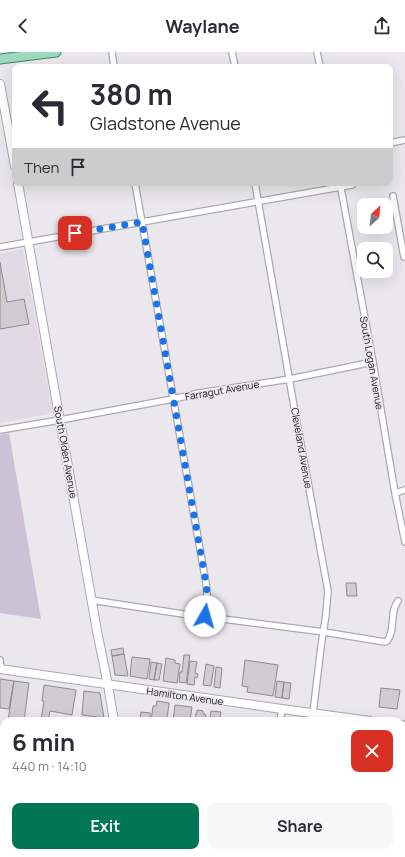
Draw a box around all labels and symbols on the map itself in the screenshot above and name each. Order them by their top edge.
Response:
north arrow [357,198,393,234]
pin [58,216,92,250]
street label: South Logan Avenue [357,315,387,411]
street label: Farragut Avenue [184,377,260,403]
street label: South Olden Avenue [51,405,81,499]
street label: Cleveland Avenue [288,406,316,490]
position arrow [184,595,226,637]
street label: Hamilton Avenue [146,684,224,708]

